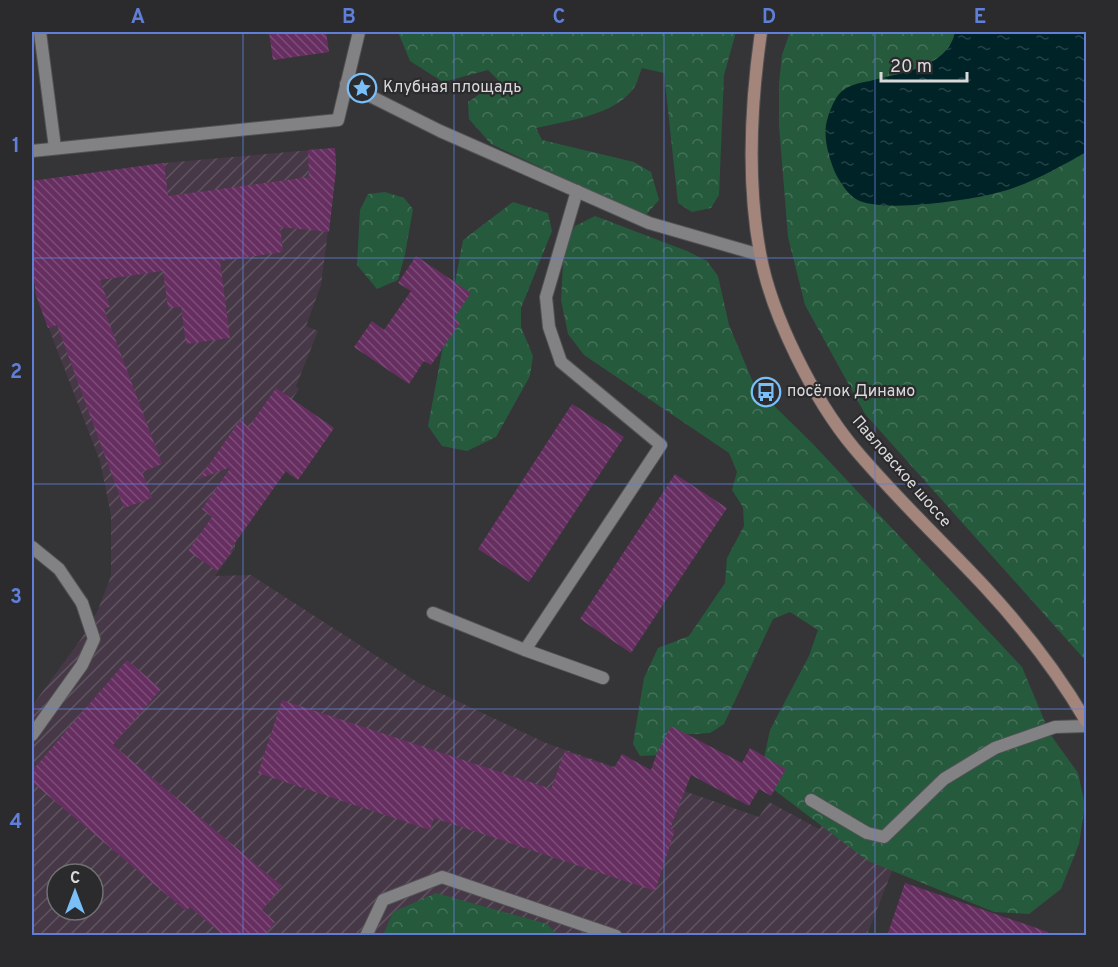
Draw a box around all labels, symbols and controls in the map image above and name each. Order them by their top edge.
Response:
text: A [131,5,145,31]
text: B [342,5,356,31]
text: C [553,5,565,31]
text: D [762,5,776,31]
text: E [974,5,986,31]
scale bar [881,45,966,83]
text: 20 m [890,56,932,79]
place icon: Клубная площадь [346,72,378,104]
place label: Клубная площадь [383,78,522,98]
text: 1 [12,134,20,160]
text: 2 [10,360,22,386]
bus stop icon: посёлок Динамо [750,376,782,408]
place label: посёлок Динамо [787,382,915,402]
street label: Павловское шоссе [847,412,955,532]
text: 3 [10,585,22,611]
text: 4 [10,810,22,836]
north arrow [45,862,105,922]
text: С [70,869,80,889]

